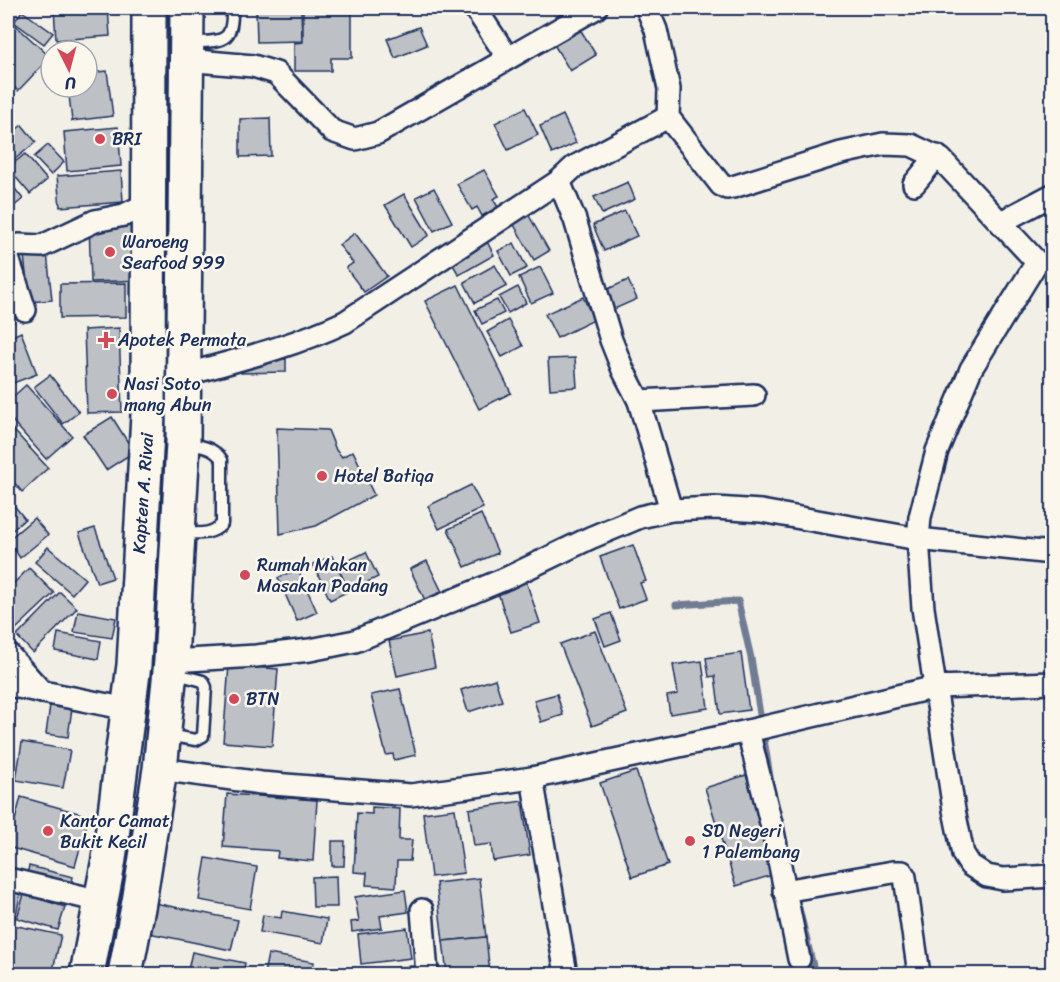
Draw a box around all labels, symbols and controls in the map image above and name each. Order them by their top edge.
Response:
north arrow [39,39,99,99]
text: U [62,68,77,99]
place label: BRI [112,123,143,155]
marker: BRI [93,132,107,146]
place label: Waroeng Seafood 999 [122,226,225,279]
marker: Waroeng Seafood 999 [103,245,117,259]
place label: Apotek Permata [117,324,247,356]
marker: Apotek Permata [99,333,113,347]
place label: Nasi Soto mang Abun [124,368,212,421]
marker: Nasi Soto mang Abun [105,387,119,401]
street label: Kapten A. Rivai [123,430,163,555]
place label: Hotel Batiqa [334,460,434,492]
marker: Hotel Batiqa [315,469,329,483]
place label: Rumah Makan Masakan Padang [257,549,388,602]
marker: Rumah Makan Masakan Padang [238,568,252,582]
place label: BTN [246,683,280,715]
marker: BTN [227,692,241,706]
place label: Kantor Camat Bukit Kecil [60,805,170,858]
place label: SD Negeri 1 Palembang [702,815,800,868]
marker: Kantor Camat Bukit Kecil [41,824,55,838]
marker: SD Negeri 1 Palembang [683,834,697,848]

